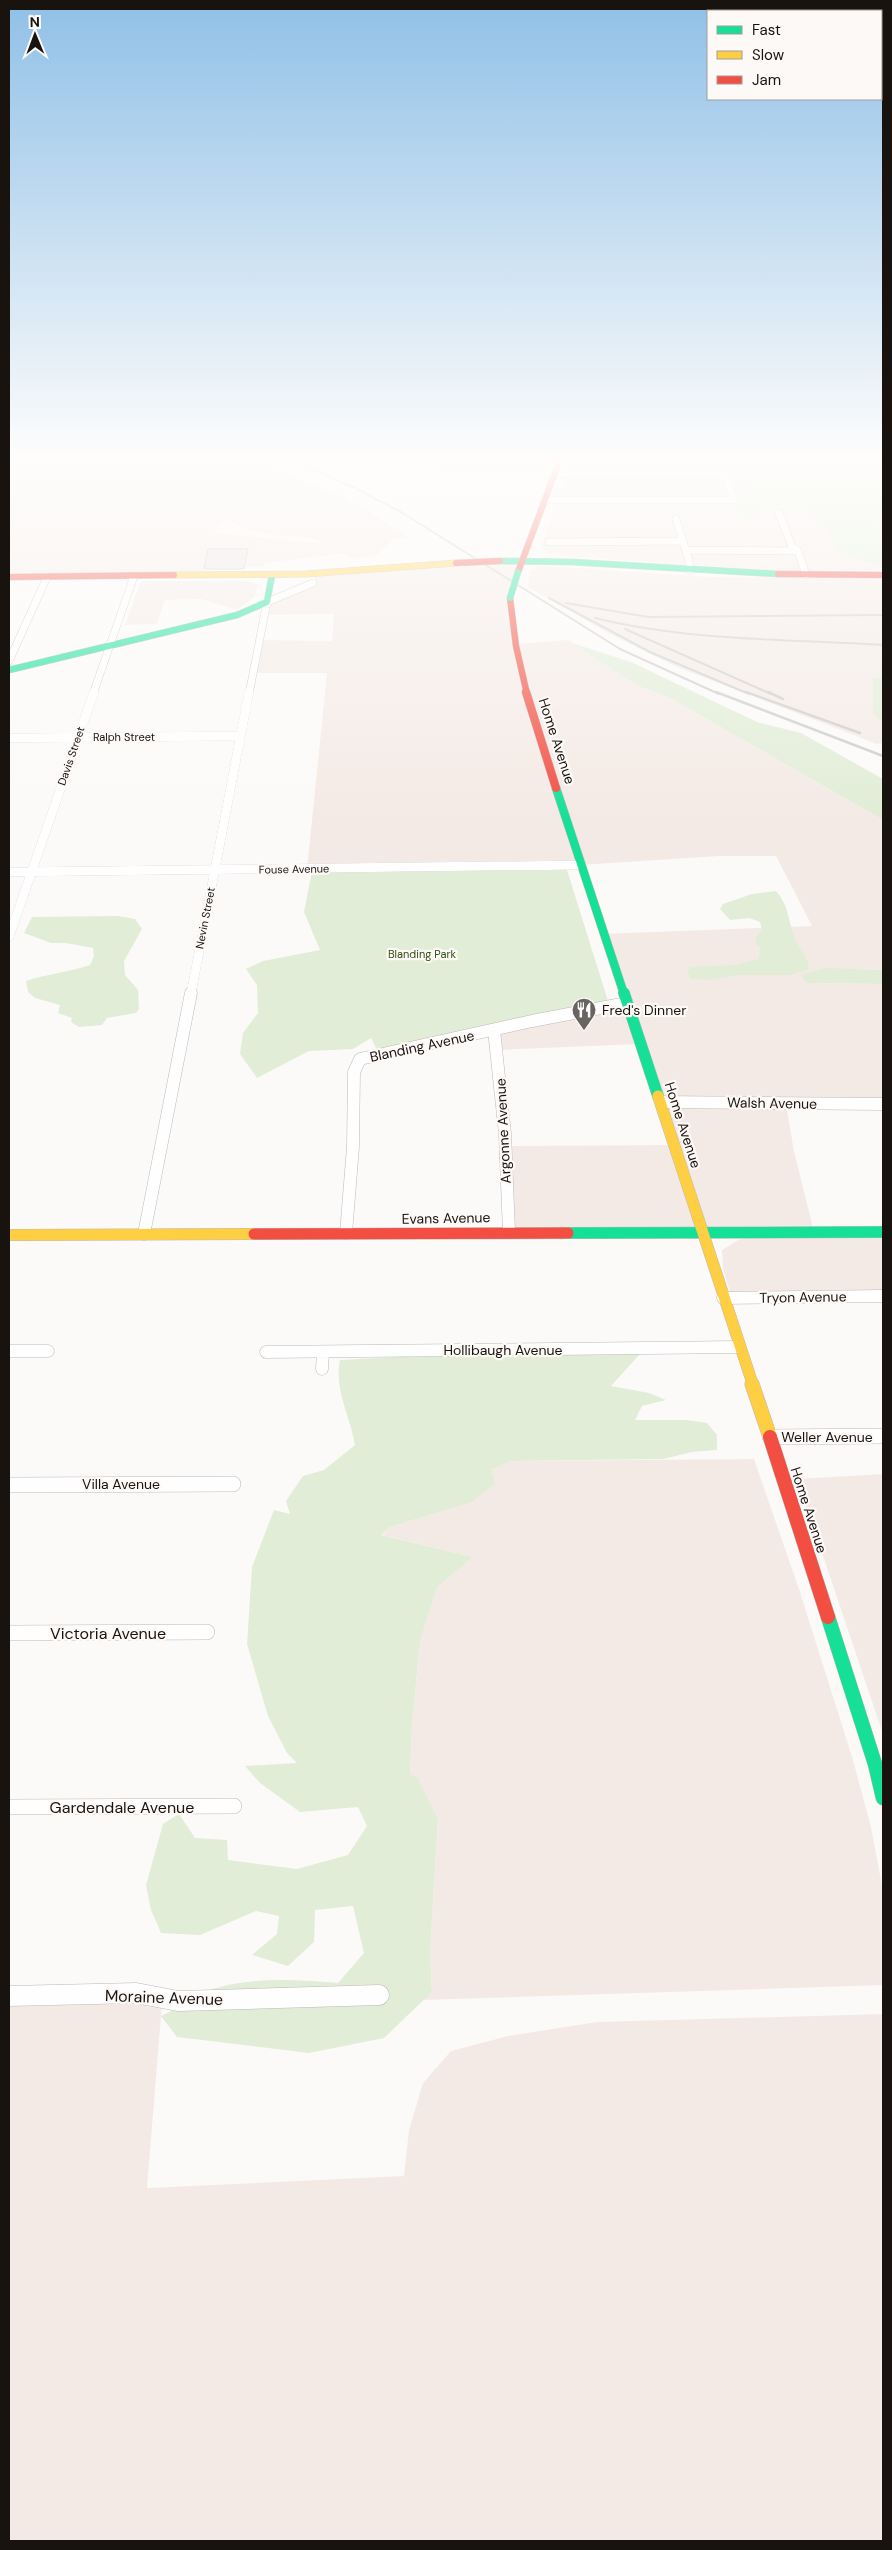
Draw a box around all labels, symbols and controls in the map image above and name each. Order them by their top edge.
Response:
north arrow [10,10,60,60]
legend [707,10,882,100]
text: N [30,13,40,31]
text: Fast [752,20,781,40]
text: Slow [752,45,785,65]
text: Jam [752,70,781,90]
street label: Home Avenue [535,696,579,786]
street label: Davis Street [54,725,88,787]
street label: Ralph Street [93,730,155,744]
street label: Fouse Avenue [259,861,329,877]
street label: Nevin Street [192,886,218,950]
park label: Blanding Park [388,947,456,961]
restaurant icon: Fred's Dinner [571,997,597,1031]
place label: Fred's Dinner [602,1001,686,1019]
street label: Blanding Avenue [368,1026,476,1066]
street label: Argonne Avenue [491,1078,515,1184]
street label: Home Avenue [661,1080,705,1170]
street label: Walsh Avenue [727,1093,817,1113]
street label: Evans Avenue [401,1208,491,1228]
street label: Tryon Avenue [759,1287,847,1307]
street label: Hollibaugh Avenue [444,1341,563,1359]
street label: Weller Avenue [781,1428,873,1446]
street label: Home Avenue [787,1465,831,1555]
street label: Villa Avenue [82,1475,160,1493]
street label: Victoria Avenue [50,1623,166,1644]
street label: Gardendale Avenue [50,1797,194,1818]
street label: Moraine Avenue [104,1985,223,2010]

